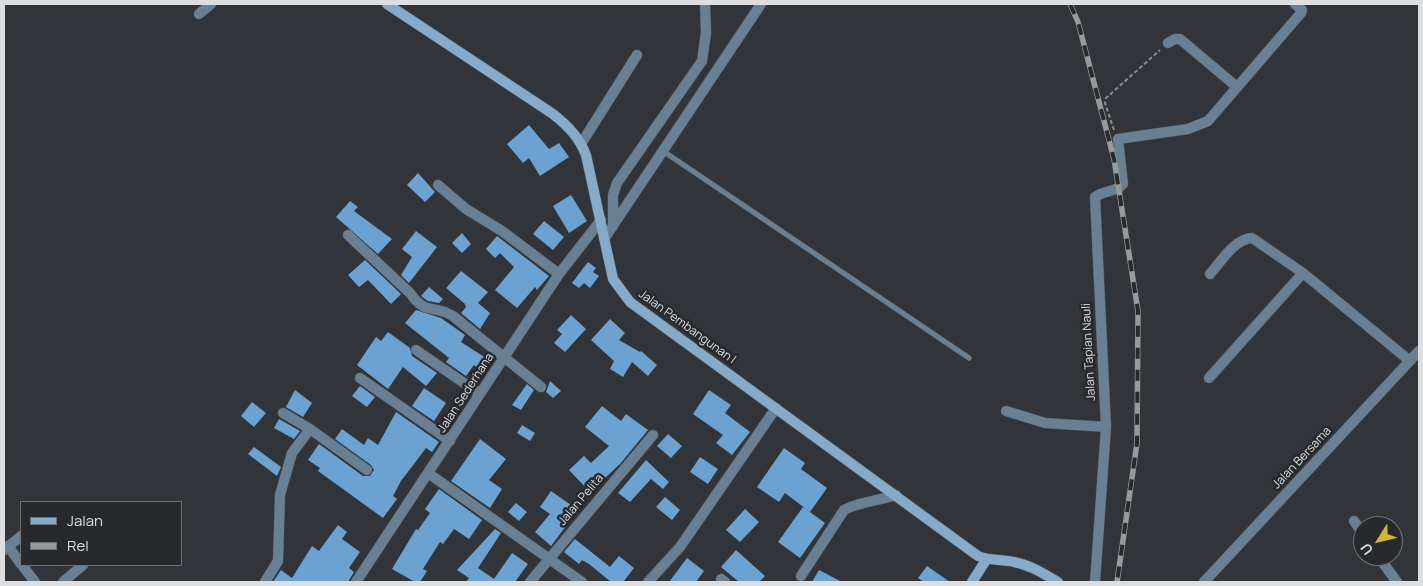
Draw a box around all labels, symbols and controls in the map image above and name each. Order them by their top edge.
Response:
street label: Jalan Pembangunan I [636,287,738,367]
street label: Jalan Tapian Nauli [1079,303,1099,401]
street label: Jalan Sederhana [435,351,497,435]
street label: Jalan Bersama [1270,424,1334,492]
street label: Jalan Pelita [555,471,607,529]
legend [20,501,182,566]
text: Jalan [67,510,103,531]
north arrow [1353,516,1403,566]
text: Rel [67,535,89,556]
text: U [1356,540,1377,559]

